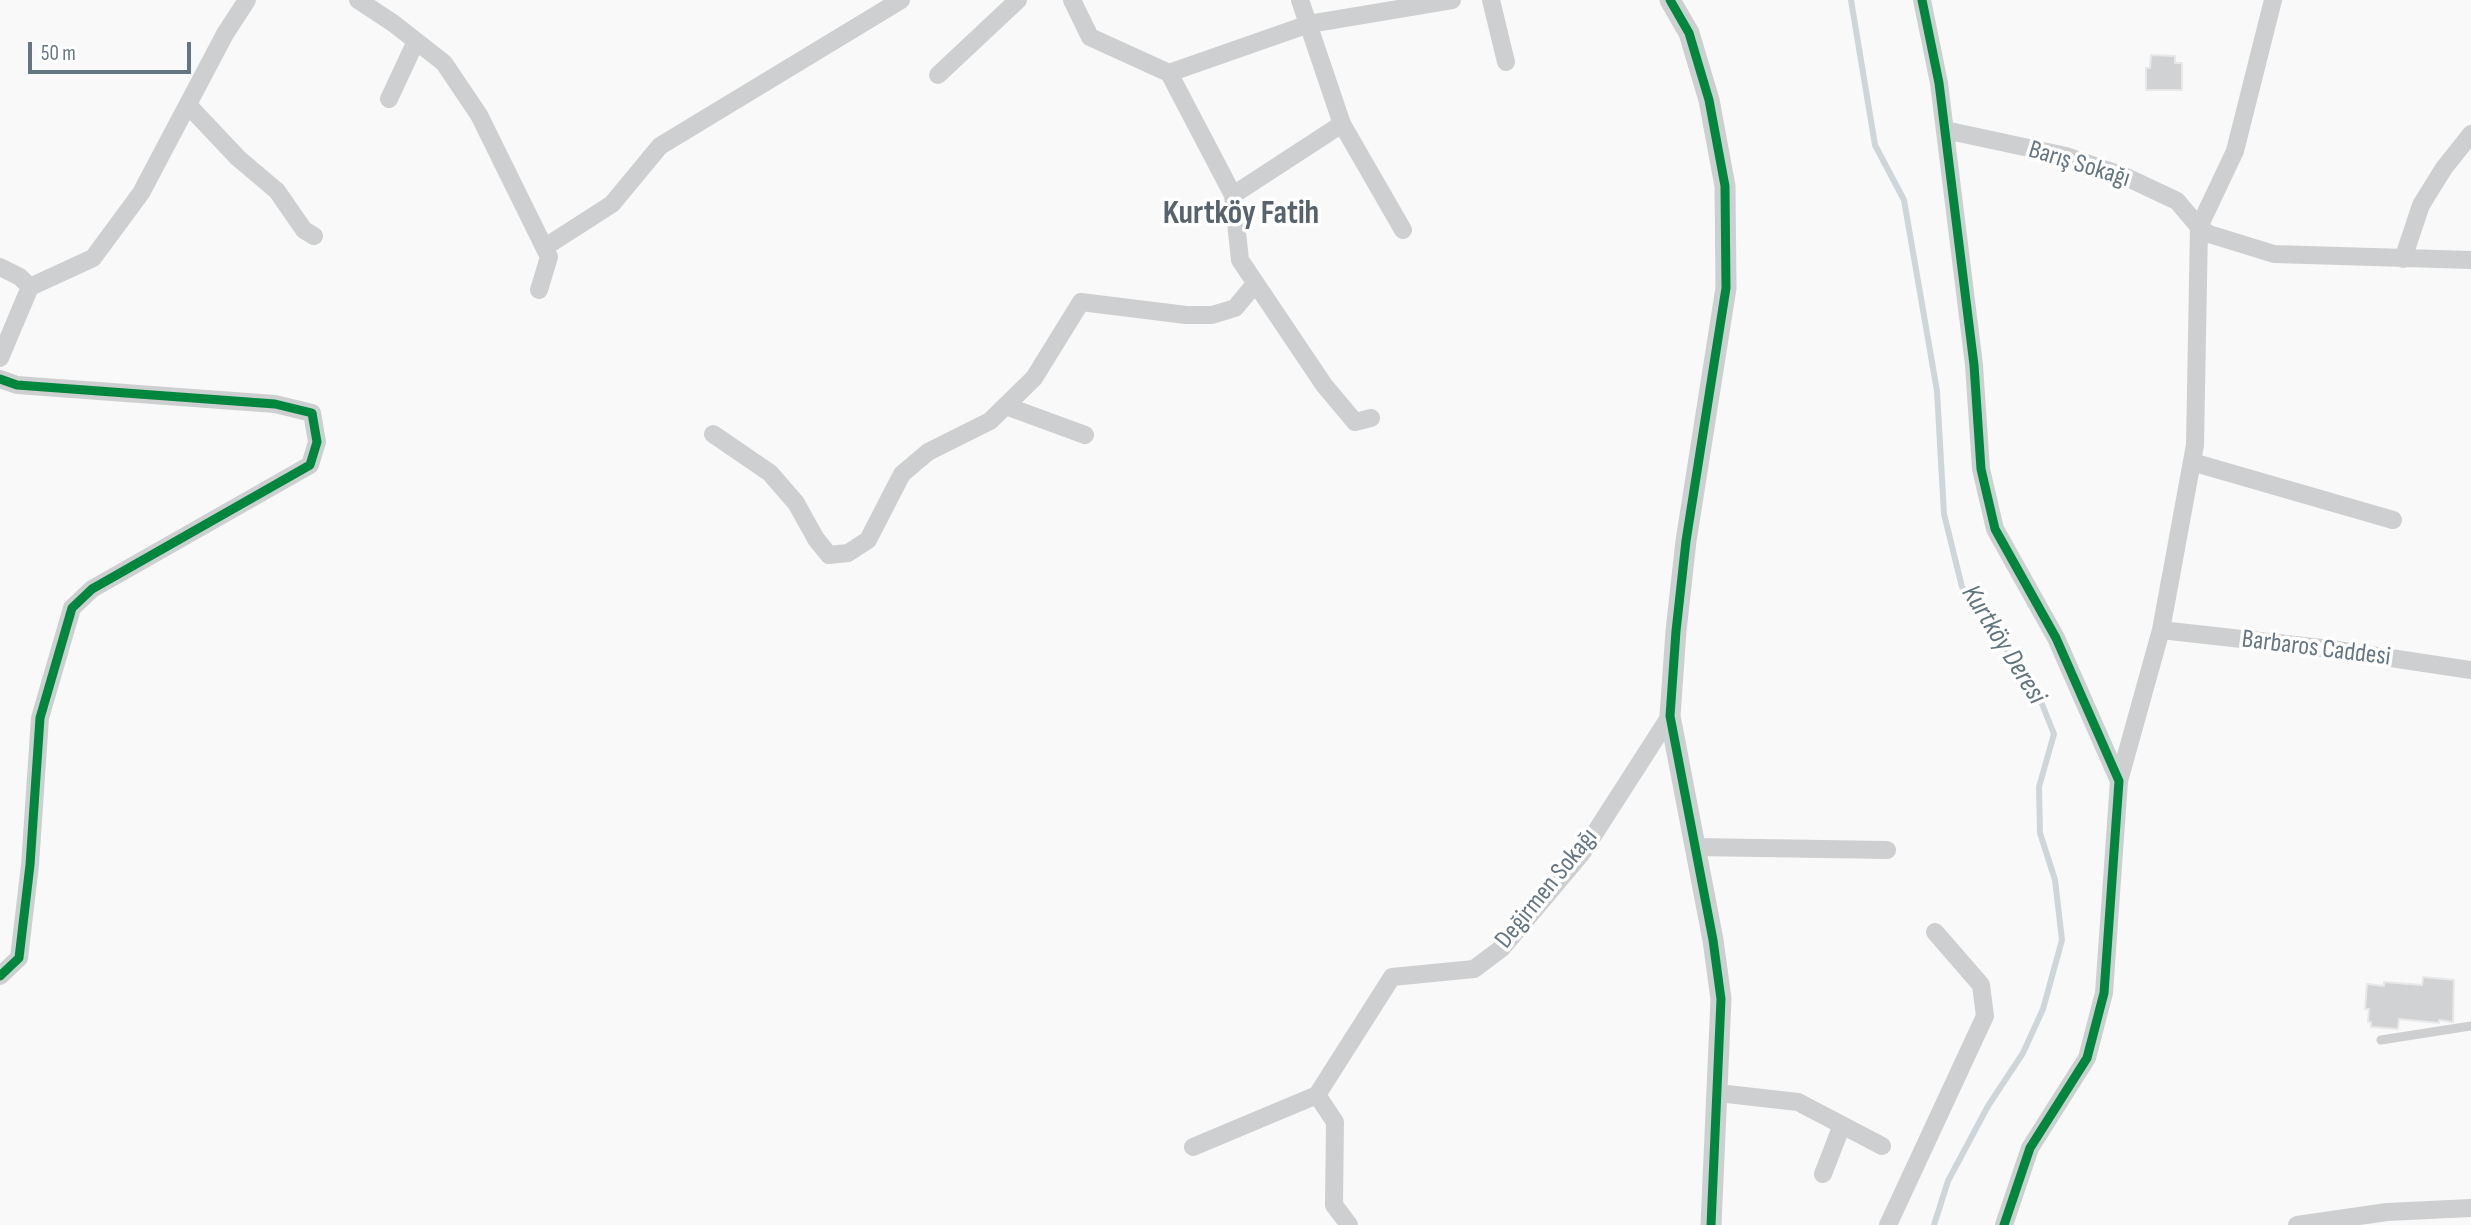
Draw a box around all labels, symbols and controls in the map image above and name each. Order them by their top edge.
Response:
scale bar [32,28,194,72]
text: 50 m [41,41,76,66]
street label: Barış Sokağı [2024,135,2134,195]
district label: Kurtköy Fatih [1163,195,1319,235]
water label: Kurtköy Deresi [1953,579,2053,711]
street label: Barbaros Caddesi [2240,624,2392,674]
street label: Değirmen Sokağı [1489,823,1605,955]

